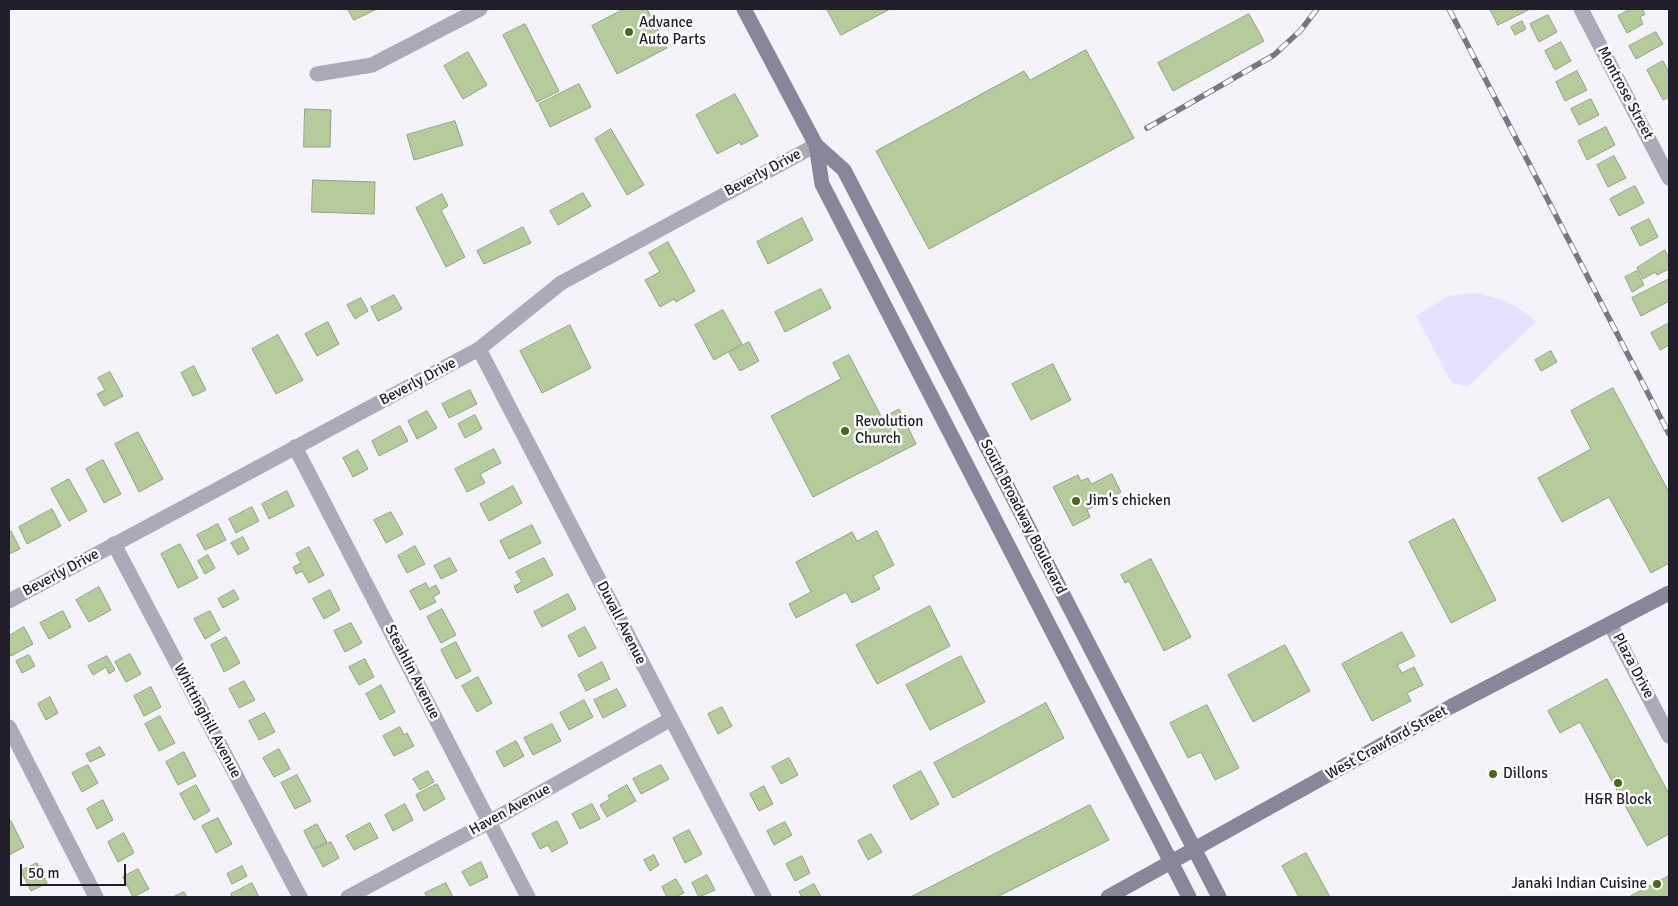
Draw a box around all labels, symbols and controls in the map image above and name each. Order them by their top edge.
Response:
place label: Advance Auto Parts [639,14,706,49]
marker: Advance Auto Parts [623,26,635,38]
street label: Montrose Street [1593,43,1657,143]
street label: Beverly Drive [722,145,804,201]
street label: Beverly Drive [377,354,459,410]
place label: Revolution Church [855,413,923,448]
marker: Revolution Church [839,425,851,437]
street label: South Broadway Boulevard [976,437,1070,597]
place label: Jim's chicken [1086,492,1171,510]
marker: Jim's chicken [1070,495,1082,507]
street label: Beverly Drive [20,545,102,601]
street label: Duvall Avenue [592,578,650,668]
street label: Steahlin Avenue [380,622,444,722]
street label: Plaza Drive [1608,630,1658,702]
street label: Whittinghill Avenue [169,661,245,781]
street label: West Crawford Street [1323,702,1451,784]
place label: Dillons [1503,765,1548,783]
marker: Dillons [1487,768,1499,780]
marker: H&R Block [1612,777,1624,789]
street label: Haven Avenue [466,780,554,840]
place label: H&R Block [1584,791,1652,809]
scale bar [22,854,129,886]
text: 50 m [28,864,59,882]
place label: Janaki Indian Cuisine [1511,875,1647,893]
marker: Janaki Indian Cuisine [1651,878,1663,890]

